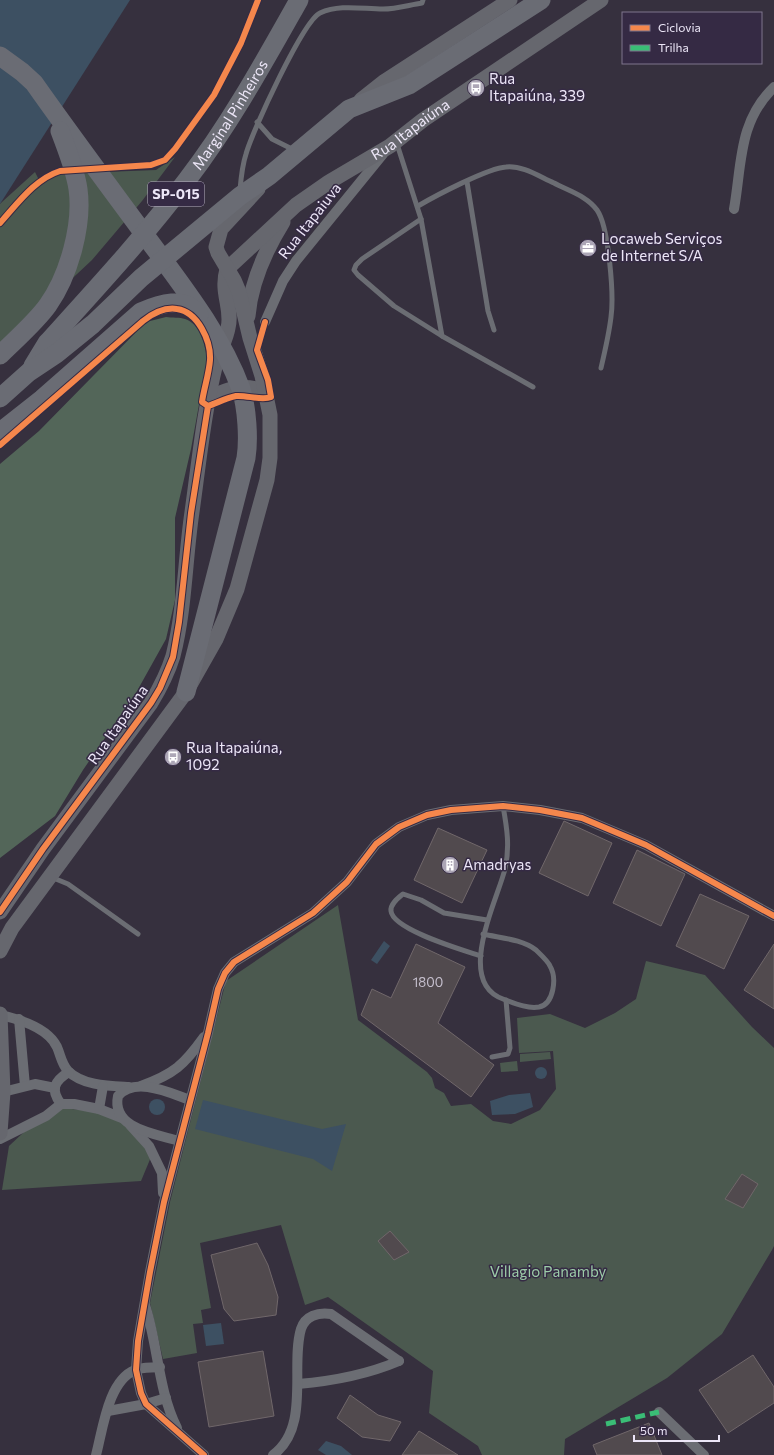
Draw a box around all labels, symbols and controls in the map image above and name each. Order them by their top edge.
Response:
legend [622,12,762,64]
text: Ciclovia [658,20,701,34]
text: Trilha [658,40,689,54]
street label: Marginal Pinheiros [188,56,271,173]
place label: Rua Itapaiúna, 339 [489,69,585,104]
bus stop icon: Rua Itapaiúna, 339 [466,78,486,98]
street label: Rua Itapaiúna [367,95,453,163]
street label: Rua Itapaiuva [274,179,344,262]
road number: SP-015 [148,182,204,206]
place label: Locaweb Serviços de Internet S/A [601,229,723,264]
office icon: Locaweb Serviços de Internet S/A [578,238,598,258]
street label: Rua Itapaiúna [83,681,151,768]
place label: Rua Itapaiúna, 1092 [186,738,282,773]
bus stop icon: Rua Itapaiúna, 1092 [163,747,183,767]
building icon: Amadryas [440,855,460,875]
place label: Amadryas [463,855,531,873]
house number: 1800 [413,974,443,990]
park label: Villagio Panamby [490,1262,607,1280]
scale bar [634,1417,719,1443]
text: 50 m [640,1423,668,1437]

